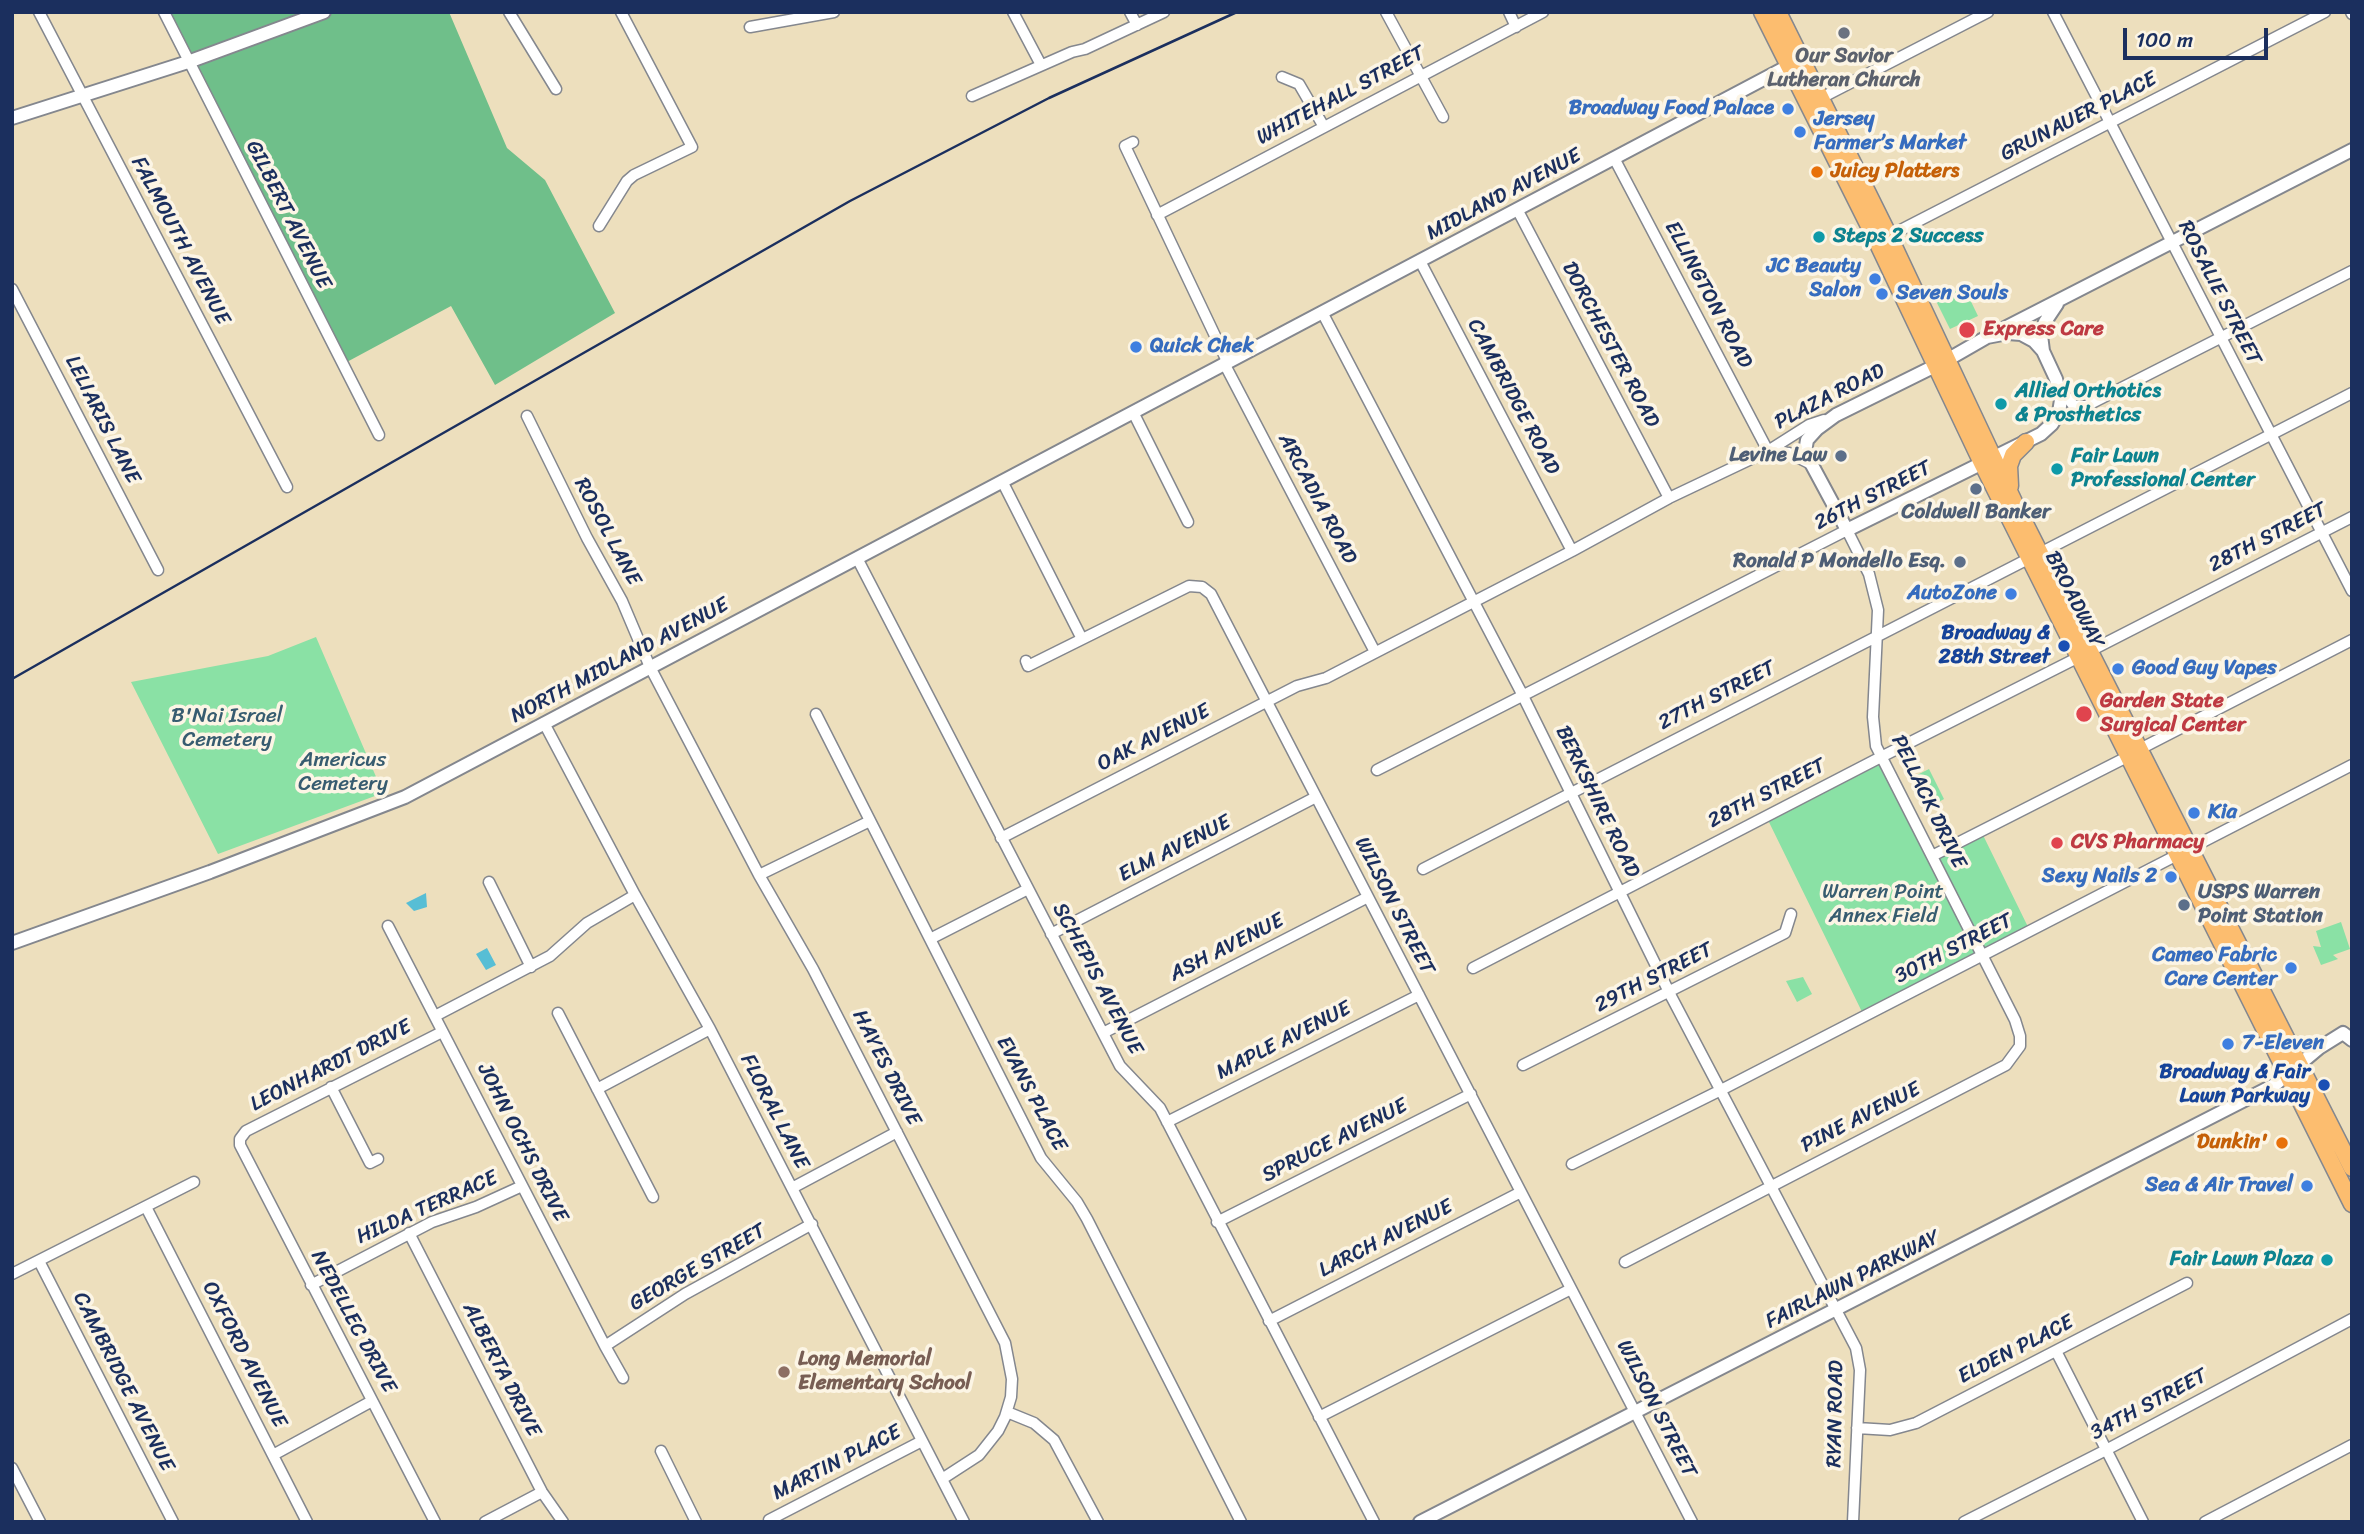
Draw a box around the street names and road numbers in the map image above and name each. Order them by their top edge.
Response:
street label: WHITEHALL STREET [1253,41,1429,151]
street label: GRUNAUER PLACE [1997,67,2161,167]
street label: GILBERT AVENUE [240,137,336,293]
street label: MIDLAND AVENUE [1422,144,1586,246]
street label: FALMOUTH AVENUE [125,153,235,329]
street label: ELLINGTON ROAD [1659,217,1757,373]
street label: ROSALIE STREET [2172,217,2266,369]
street label: DORCHESTER ROAD [1556,258,1664,432]
street label: CAMBRIDGE ROAD [1461,315,1565,479]
street label: LELIARIS LANE [59,352,145,488]
street label: PLAZA ROAD [1771,359,1889,435]
street label: ARCADIA ROAD [1272,429,1362,569]
street label: 26TH STREET [1810,456,1936,536]
street label: ROSOL LANE [568,474,646,590]
street label: 28TH STREET [2205,498,2331,578]
street label: BROADWAY [2039,547,2109,653]
street label: NORTH MIDLAND AVENUE [507,593,733,729]
street label: 27TH STREET [1654,656,1780,736]
street label: OAK AVENUE [1093,699,1215,777]
street label: BERKSHIRE ROAD [1549,722,1645,882]
street label: PELLACK DRIVE [1885,731,1971,873]
street label: 28TH STREET [1704,754,1830,834]
street label: ELM AVENUE [1115,810,1235,888]
street label: WILSON STREET [1349,833,1439,979]
street label: SCHEPIS AVENUE [1046,899,1148,1059]
street label: ASH AVENUE [1166,908,1288,988]
street label: 30TH STREET [1891,909,2017,989]
street label: 29TH STREET [1591,938,1717,1018]
street label: MAPLE AVENUE [1212,996,1356,1086]
street label: HAYES DRIVE [846,1006,926,1130]
street label: LEONHARDT DRIVE [246,1015,416,1117]
street label: EVANS PLACE [990,1032,1072,1156]
street label: FLORAL LANE [734,1050,814,1174]
street label: JOHN OCHS DRIVE [471,1060,573,1226]
street label: PINE AVENUE [1797,1077,1925,1159]
street label: SPRUCE AVENUE [1258,1094,1412,1188]
street label: HILDA TERRACE [353,1166,501,1250]
street label: LARCH AVENUE [1315,1194,1457,1284]
street label: GEORGE STREET [625,1219,771,1317]
street label: FAIRLAWN PARKWAY [1762,1225,1944,1335]
street label: NEDELLEC DRIVE [305,1246,401,1398]
street label: OXFORD AVENUE [196,1278,292,1432]
street label: CAMBRIDGE AVENUE [67,1288,179,1476]
street label: ALBERTA DRIVE [456,1299,546,1441]
street label: ELDEN PLACE [1954,1310,2078,1390]
street label: WILSON STREET [1611,1336,1701,1482]
street label: RYAN ROAD [1822,1360,1850,1468]
street label: 34TH STREET [2086,1364,2212,1446]
street label: MARTIN PLACE [768,1420,906,1506]

